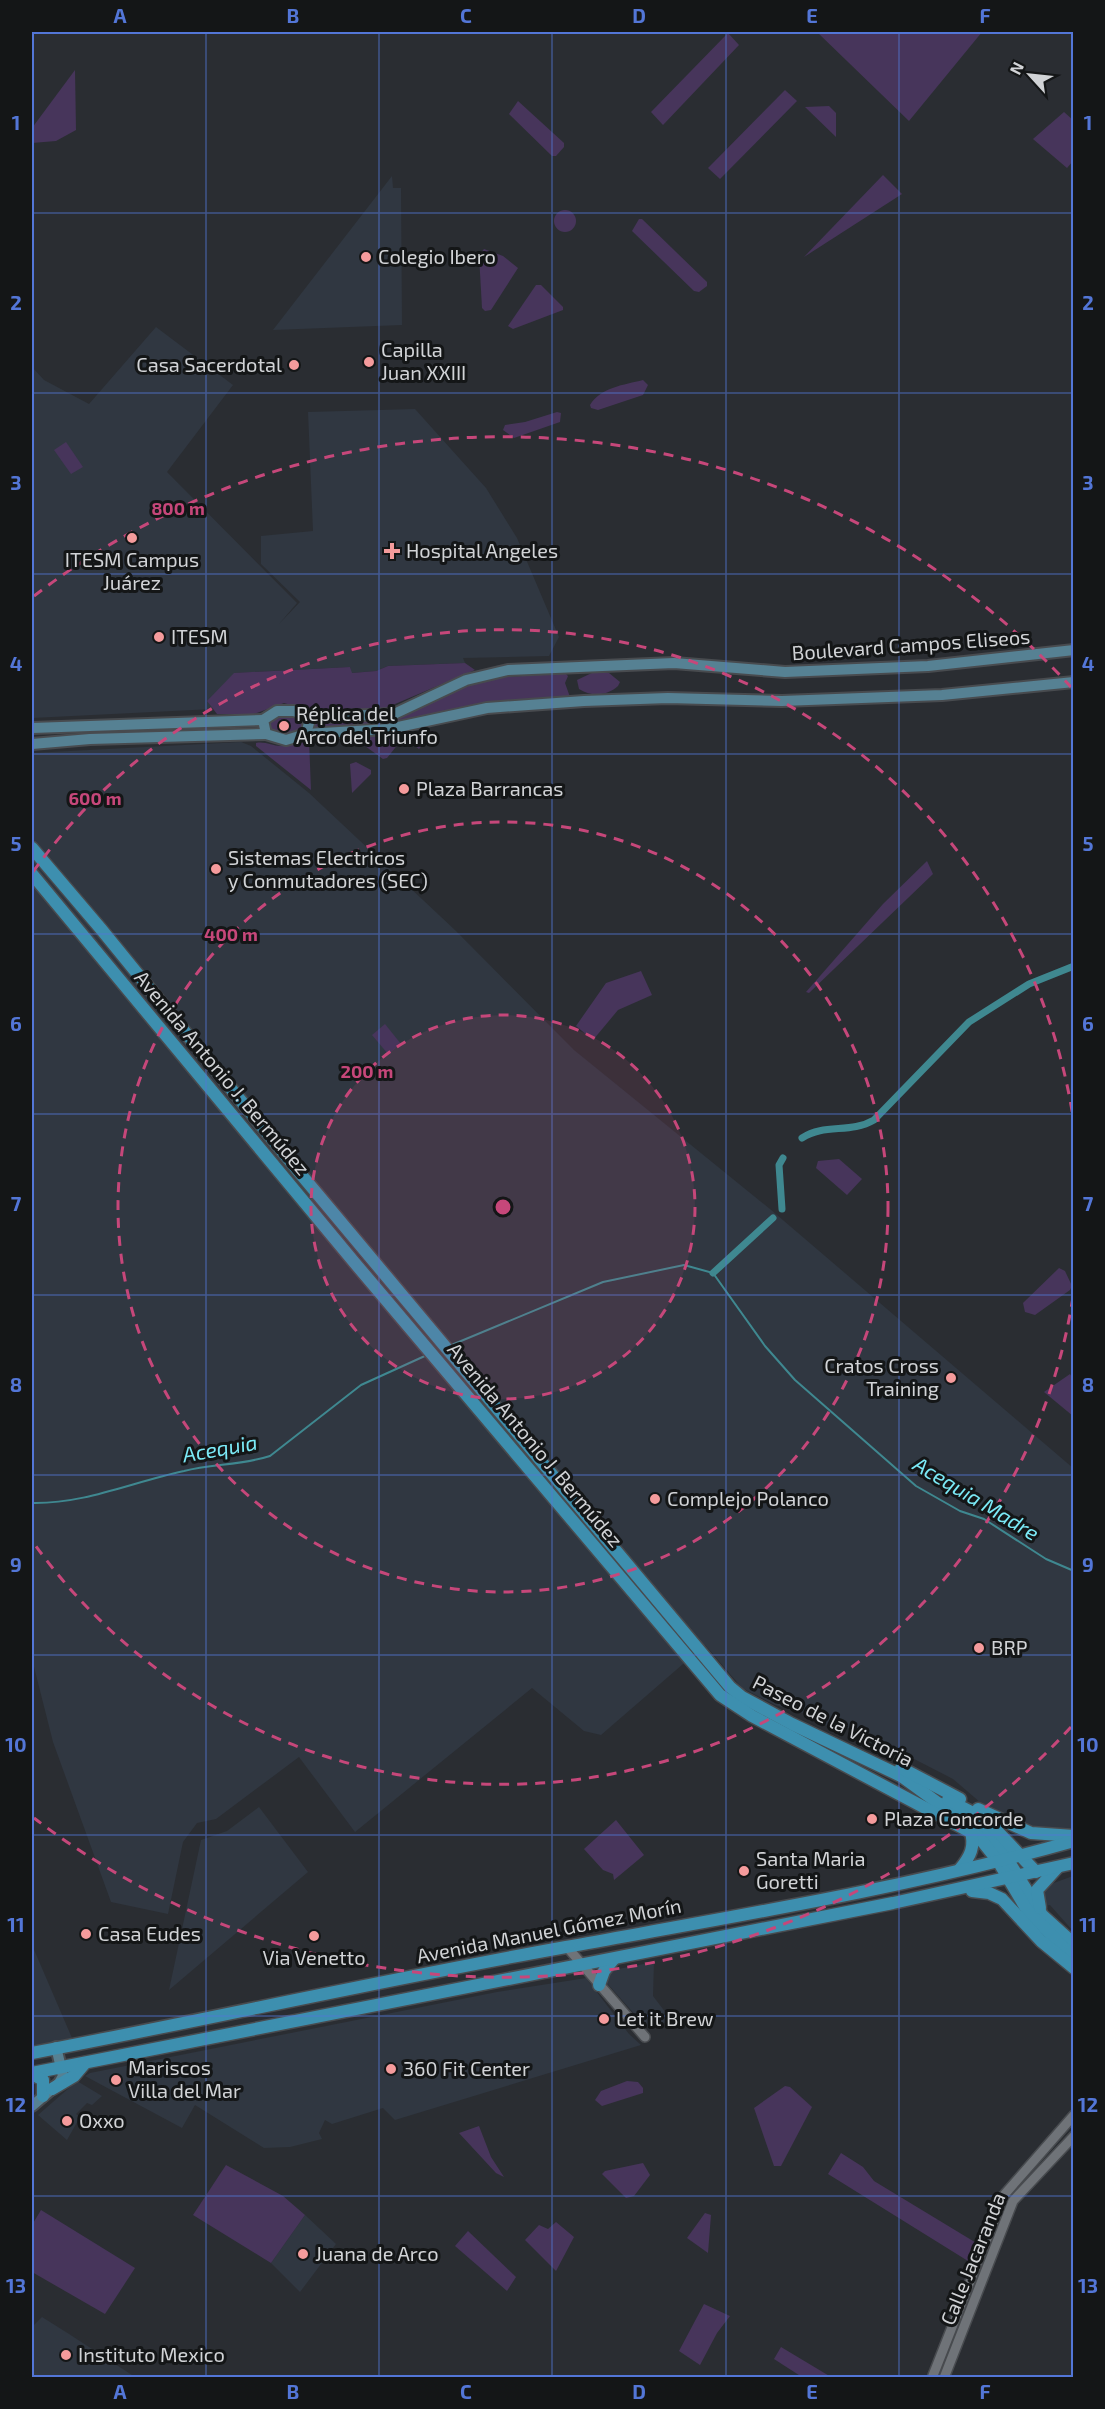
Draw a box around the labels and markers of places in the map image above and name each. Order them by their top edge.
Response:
place label: Colegio Ibero [378,244,496,268]
marker: Colegio Ibero [359,250,373,264]
place label: Capilla Juan XXIII [381,337,466,384]
place label: Casa Sacerdotal [136,352,282,376]
marker: Capilla Juan XXIII [362,355,376,369]
marker: Casa Sacerdotal [287,358,301,372]
marker: ITESM Campus Juárez [125,531,139,545]
place label: Hospital Angeles [406,538,558,562]
marker: Hospital Angeles [383,542,401,560]
place label: ITESM Campus Juárez [65,547,199,594]
place label: ITESM [171,624,228,648]
marker: ITESM [152,630,166,644]
place label: Réplica del Arco del Triunfo [296,701,438,748]
marker: Réplica del Arco del Triunfo [277,719,291,733]
place label: Plaza Barrancas [416,776,563,800]
marker: Plaza Barrancas [397,782,411,796]
place label: Sistemas Electricos y Conmutadores (SEC) [228,845,428,892]
marker: Sistemas Electricos y Conmutadores (SEC) [209,862,223,876]
centre of rings [493,1197,513,1217]
place label: Cratos Cross Training [824,1353,939,1400]
marker: Cratos Cross Training [944,1371,958,1385]
place label: Complejo Polanco [667,1486,829,1510]
marker: Complejo Polanco [648,1492,662,1506]
place label: BRP [991,1635,1028,1659]
marker: BRP [972,1641,986,1655]
place label: Plaza Concorde [884,1806,1024,1830]
marker: Plaza Concorde [865,1812,879,1826]
place label: Santa Maria Goretti [756,1846,865,1893]
marker: Santa Maria Goretti [737,1864,751,1878]
place label: Casa Eudes [98,1921,201,1945]
marker: Casa Eudes [79,1927,93,1941]
marker: Via Venetto [307,1929,321,1943]
place label: Via Venetto [262,1945,366,1969]
place label: Let it Brew [616,2006,713,2030]
marker: Let it Brew [597,2012,611,2026]
place label: Mariscos Villa del Mar [128,2055,241,2102]
place label: 360 Fit Center [403,2056,530,2080]
marker: 360 Fit Center [384,2062,398,2076]
marker: Mariscos Villa del Mar [109,2073,123,2087]
place label: Oxxo [79,2108,125,2132]
marker: Oxxo [60,2114,74,2128]
place label: Juana de Arco [315,2241,439,2265]
marker: Juana de Arco [296,2247,310,2261]
place label: Instituto Mexico [78,2342,225,2366]
marker: Instituto Mexico [59,2348,73,2362]

